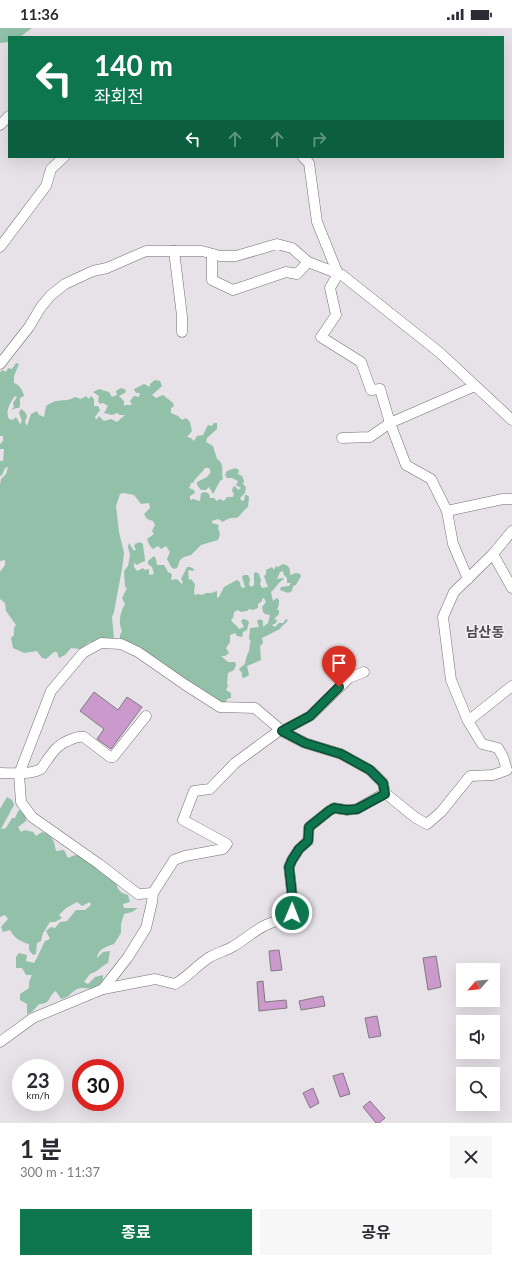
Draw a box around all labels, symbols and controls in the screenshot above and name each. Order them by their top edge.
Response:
text: 11:36 [20,5,59,23]
text: 140 m [94,48,173,82]
icon: left [28,52,80,104]
text: 좌회전 [94,85,144,107]
icon: left [182,128,204,150]
icon: ahead [224,128,246,150]
icon: ahead [266,128,288,150]
icon: right [308,128,330,150]
district label: 남산동 [466,623,504,640]
pin [322,646,356,687]
icon: arrive [328,652,350,674]
position arrow [271,892,313,934]
north arrow [456,963,500,1007]
map controls [456,963,500,1111]
button: sound [456,1015,500,1059]
speed limit sign: 30 [72,1059,124,1111]
button: search [456,1067,500,1111]
text: 23 [26,1068,50,1092]
text: km/h [26,1089,50,1101]
text: 1 분 [20,1134,62,1163]
button: close [450,1136,492,1178]
text: 300 m · 11:37 [20,1164,100,1180]
button: 종료 [20,1209,252,1255]
button: 공유 [260,1209,492,1255]

